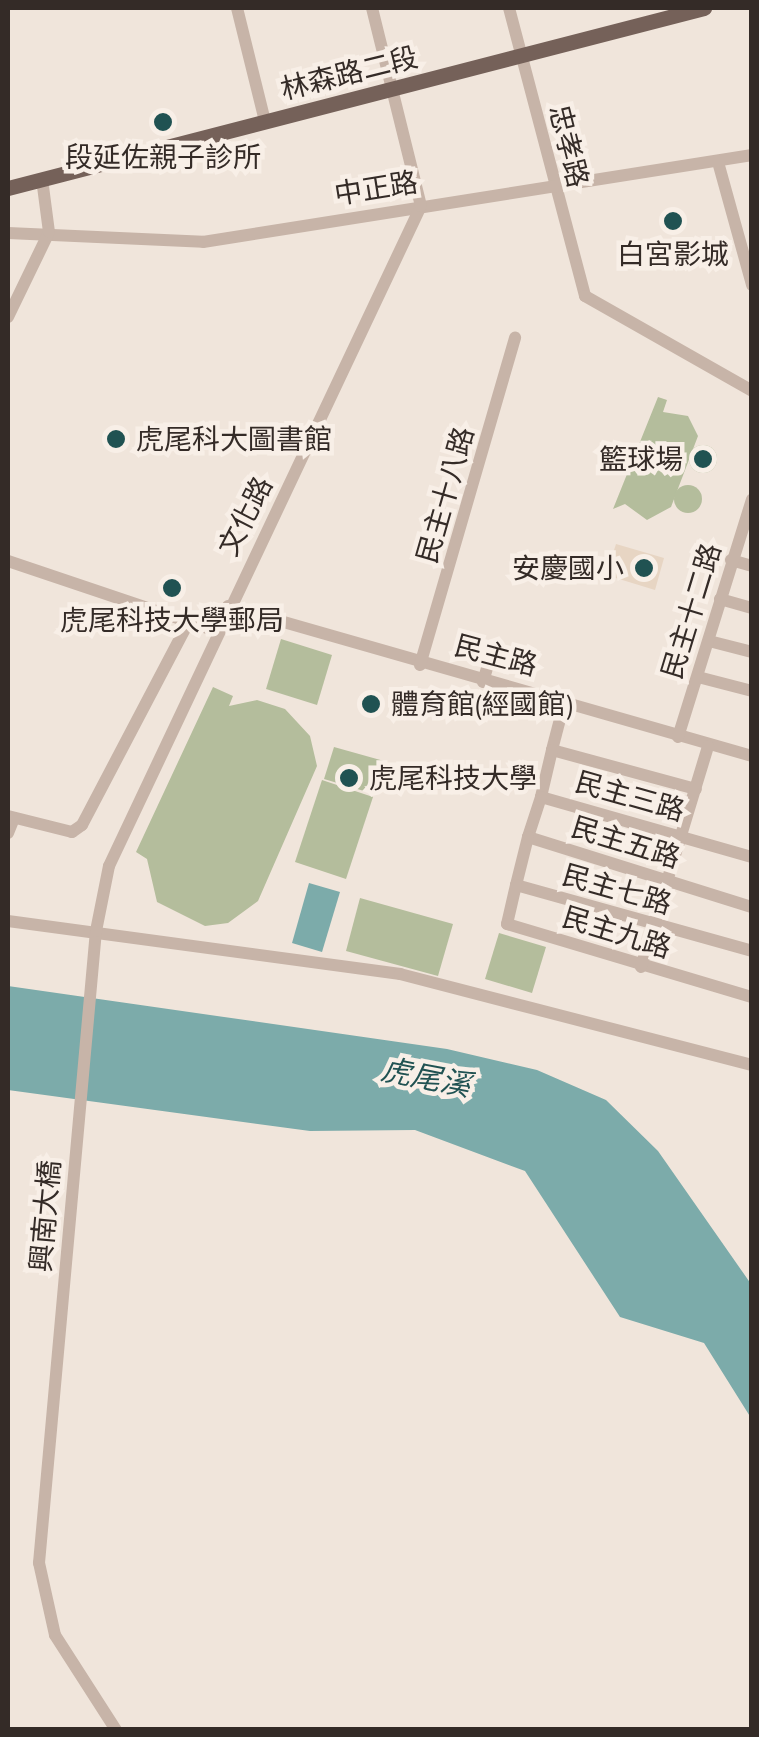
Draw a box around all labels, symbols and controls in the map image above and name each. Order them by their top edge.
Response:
street label: 林森路二段 [277,40,421,106]
street label: 忠孝路 [543,101,595,191]
marker: 段延佐親子診所 [150,109,176,135]
place label: 段延佐親子診所 [65,140,261,174]
street label: 中正路 [332,165,420,211]
marker: 白宮影城 [662,210,684,232]
place label: 白宮影城 [617,237,729,271]
place label: 虎尾科大圖書館 [136,422,332,456]
street label: 民主十八路 [410,423,480,567]
marker: 虎尾科大圖書館 [105,428,127,450]
place label: 籃球場 [599,442,683,476]
marker: 籃球場 [692,448,714,470]
street label: 文化路 [211,471,279,561]
street label: 民主十二路 [654,539,728,683]
place label: 安慶國小 [512,551,624,585]
marker: 安慶國小 [633,557,655,579]
marker: 虎尾科技大學郵局 [161,577,183,599]
place label: 虎尾科技大學郵局 [60,603,284,637]
street label: 民主路 [451,628,541,682]
place label: 體育館(經國館) [391,687,572,721]
marker: 體育館(經國館) [360,693,382,715]
place label: 虎尾科技大學 [369,761,537,795]
street label: 民主三路 [572,764,688,828]
marker: 虎尾科技大學 [338,767,360,789]
street label: 民主五路 [568,810,684,874]
street label: 民主七路 [559,857,675,921]
street label: 民主九路 [559,900,675,964]
water label: 虎尾溪 [378,1051,474,1103]
street label: 興南大橋 [23,1159,67,1273]

